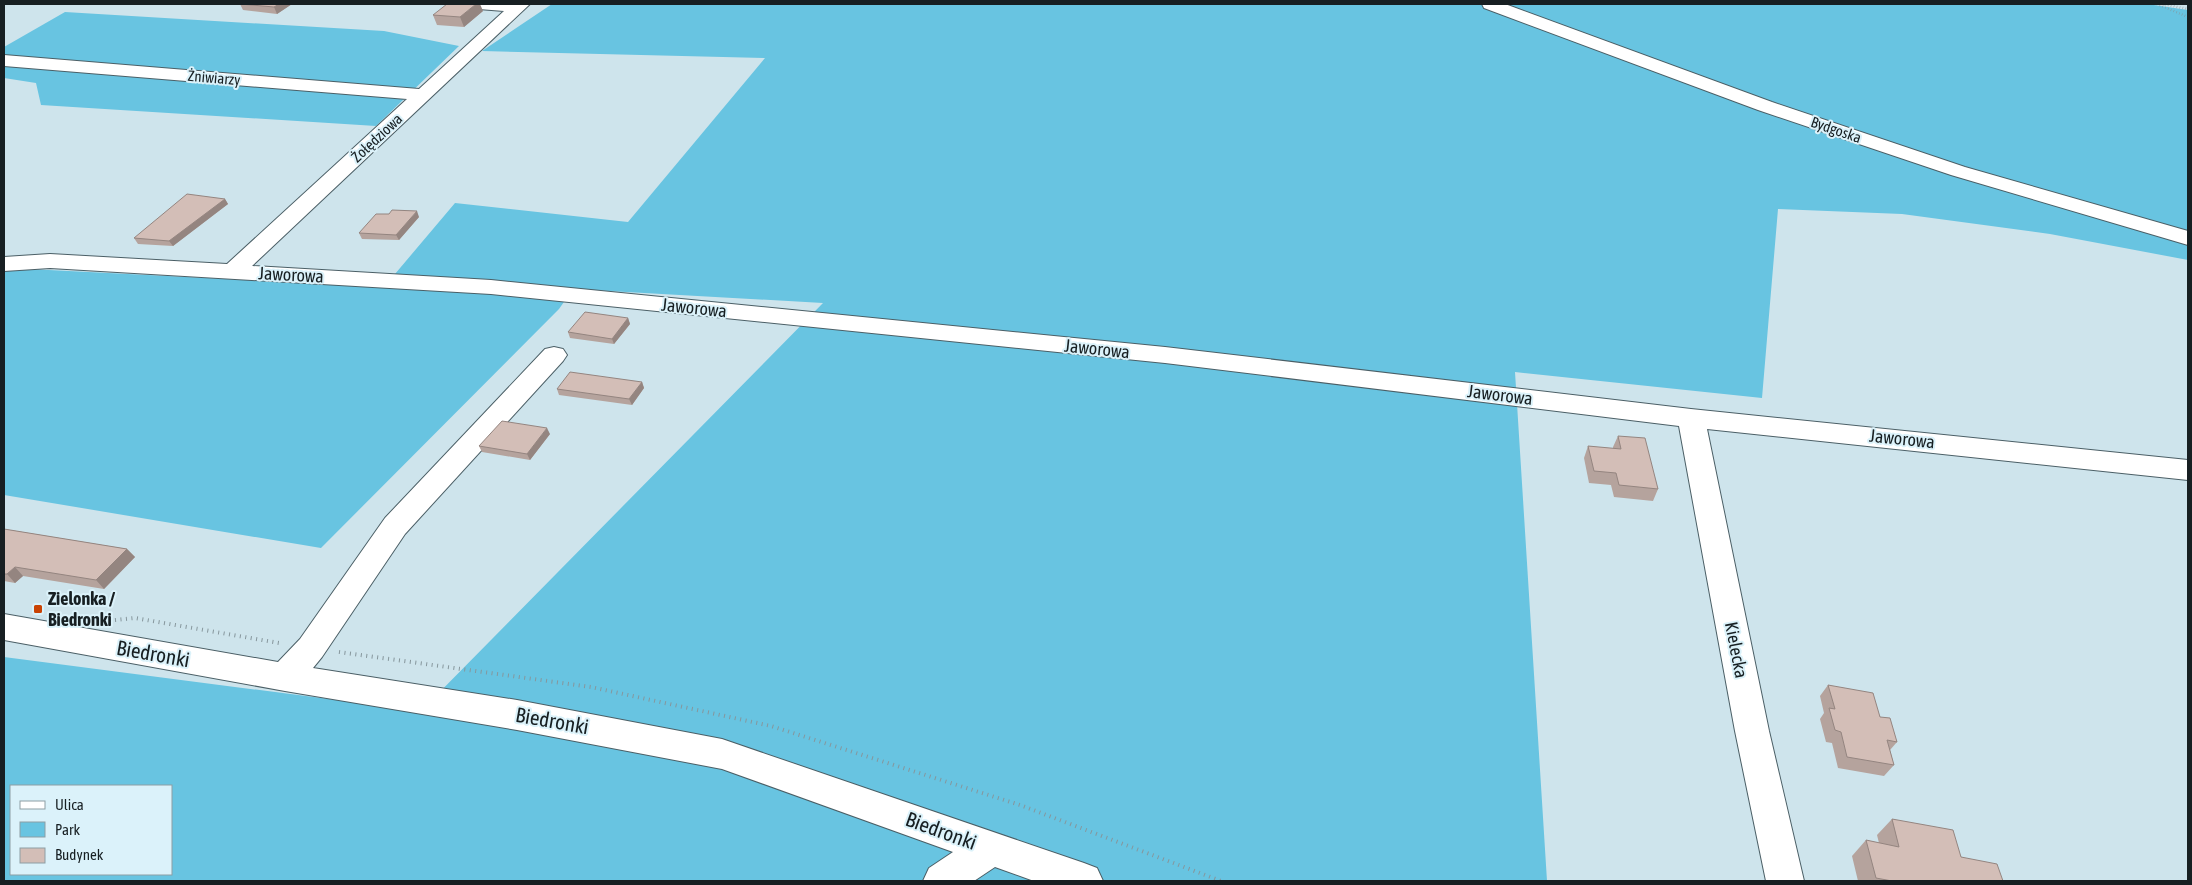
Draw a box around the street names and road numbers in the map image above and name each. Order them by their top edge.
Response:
street label: Żniwiarzy [187,67,241,88]
street label: Żołędziowa [348,110,406,165]
street label: Bydgoska [1809,113,1864,146]
street label: Jaworowa [258,262,324,287]
street label: Jaworowa [660,294,728,321]
street label: Jaworowa [1063,335,1131,362]
street label: Jaworowa [1466,380,1534,409]
street label: Jaworowa [1868,425,1936,452]
street label: Kielecka [1721,620,1752,680]
street label: Biedronki [115,635,192,671]
street label: Biedronki [514,702,591,738]
street label: Biedronki [903,806,980,854]

